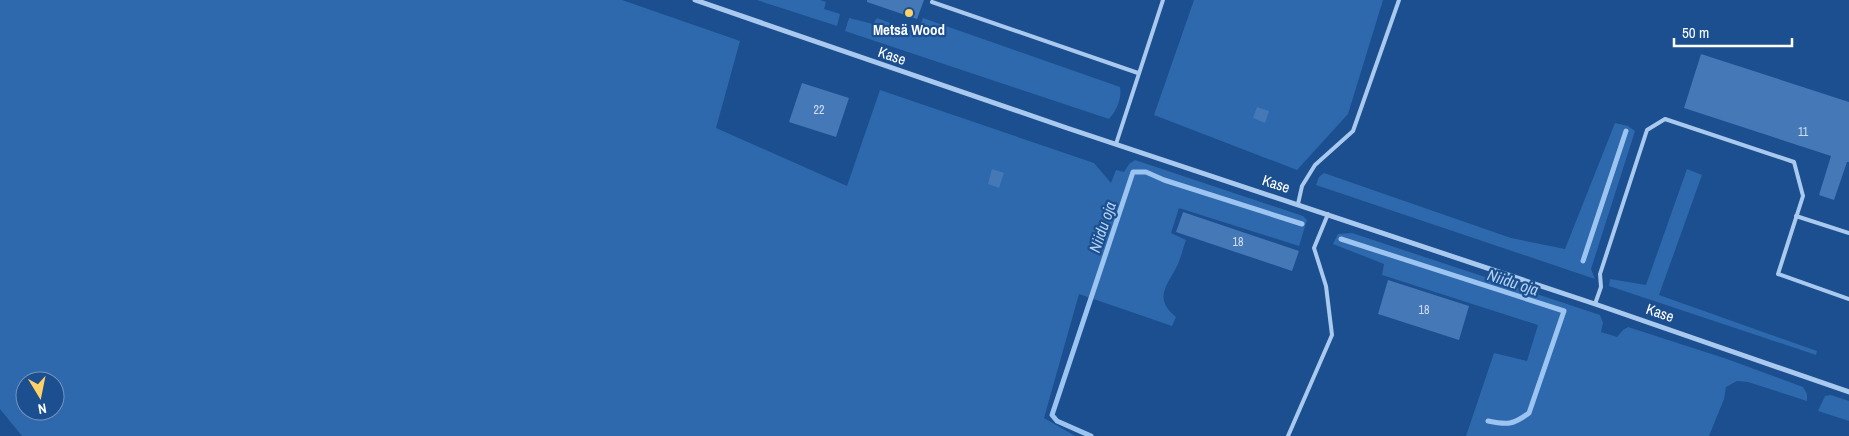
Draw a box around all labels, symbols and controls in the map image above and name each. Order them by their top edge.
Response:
marker: Metsä Wood [903,7,915,19]
scale bar [1674,15,1792,47]
place label: Metsä Wood [873,19,945,40]
text: 50 m [1682,22,1709,43]
street label: Kase [875,41,909,70]
house number: 22 [814,102,824,118]
house number: 11 [1798,124,1809,140]
street label: Kase [1260,169,1293,198]
water label: Niidu oja [1083,199,1121,255]
house number: 18 [1233,234,1243,250]
water label: Niidu oja [1485,263,1541,301]
street label: Kase [1643,298,1677,327]
house number: 18 [1419,302,1429,318]
north arrow [15,371,65,421]
text: N [37,399,48,418]

